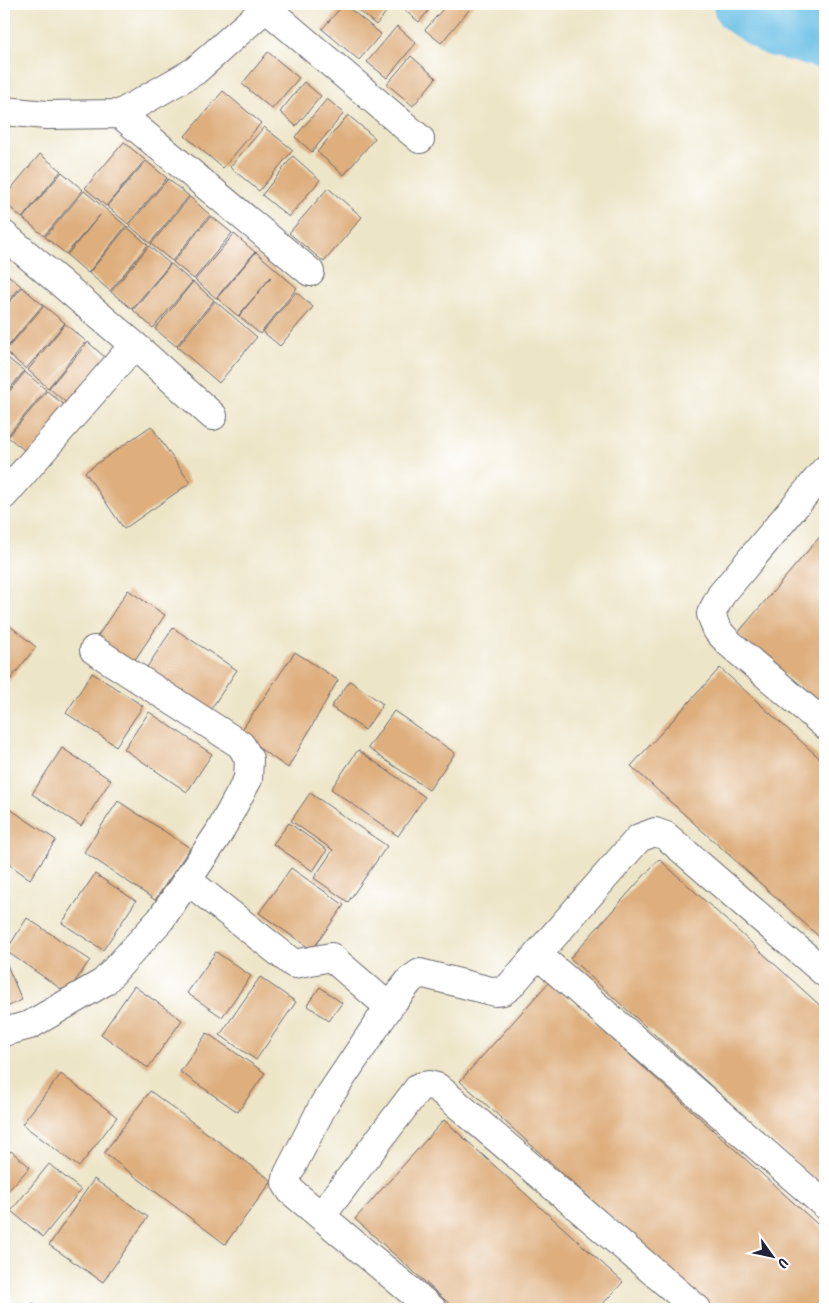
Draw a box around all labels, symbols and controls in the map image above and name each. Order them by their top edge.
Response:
north arrow [746,1230,796,1280]
text: U [770,1253,794,1273]

